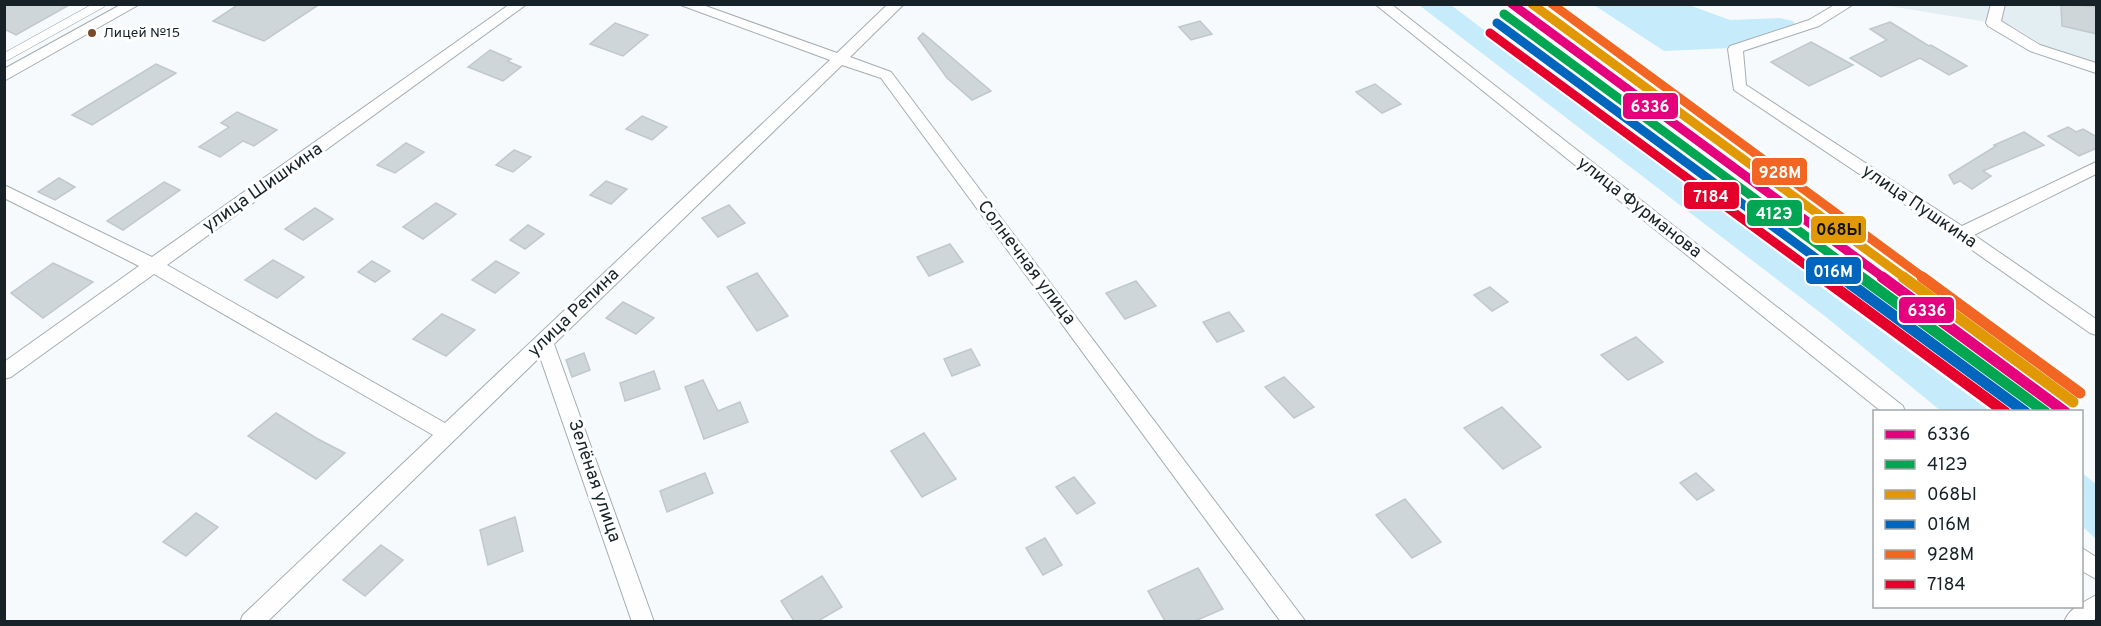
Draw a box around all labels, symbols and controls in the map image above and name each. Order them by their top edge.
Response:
place label: Лицей №15 [103,25,180,42]
marker: Лицей №15 [86,27,98,39]
line badge: 6336 [1622,92,1679,120]
text: 6336 [1631,98,1669,118]
street label: улица Шишкина [198,138,328,238]
street label: улица Фурманова [1572,152,1706,264]
line badge: 928М [1751,157,1808,186]
street label: улица Пушкина [1857,160,1981,254]
text: 928М [1759,164,1801,184]
line badge: 7184 [1683,181,1740,210]
text: 7184 [1693,188,1729,208]
street label: Солнечная улица [972,196,1080,330]
line badge: 412Э [1746,199,1803,227]
text: 412Э [1756,205,1792,225]
line badge: 068Ы [1810,215,1867,244]
text: 068Ы [1816,221,1862,241]
line badge: 016М [1805,256,1862,285]
text: 016М [1813,263,1853,283]
street label: улица Репина [523,264,625,362]
line badge: 6336 [1898,296,1955,324]
text: 6336 [1908,302,1946,322]
legend [1873,410,2083,608]
street label: Зелёная улица [562,416,626,546]
text: 6336 [1927,424,1970,447]
text: 412Э [1927,454,1967,477]
text: 068Ы [1927,484,1977,507]
text: 016М [1927,514,1971,537]
text: 928М [1927,544,1974,567]
text: 7184 [1927,574,1966,597]

